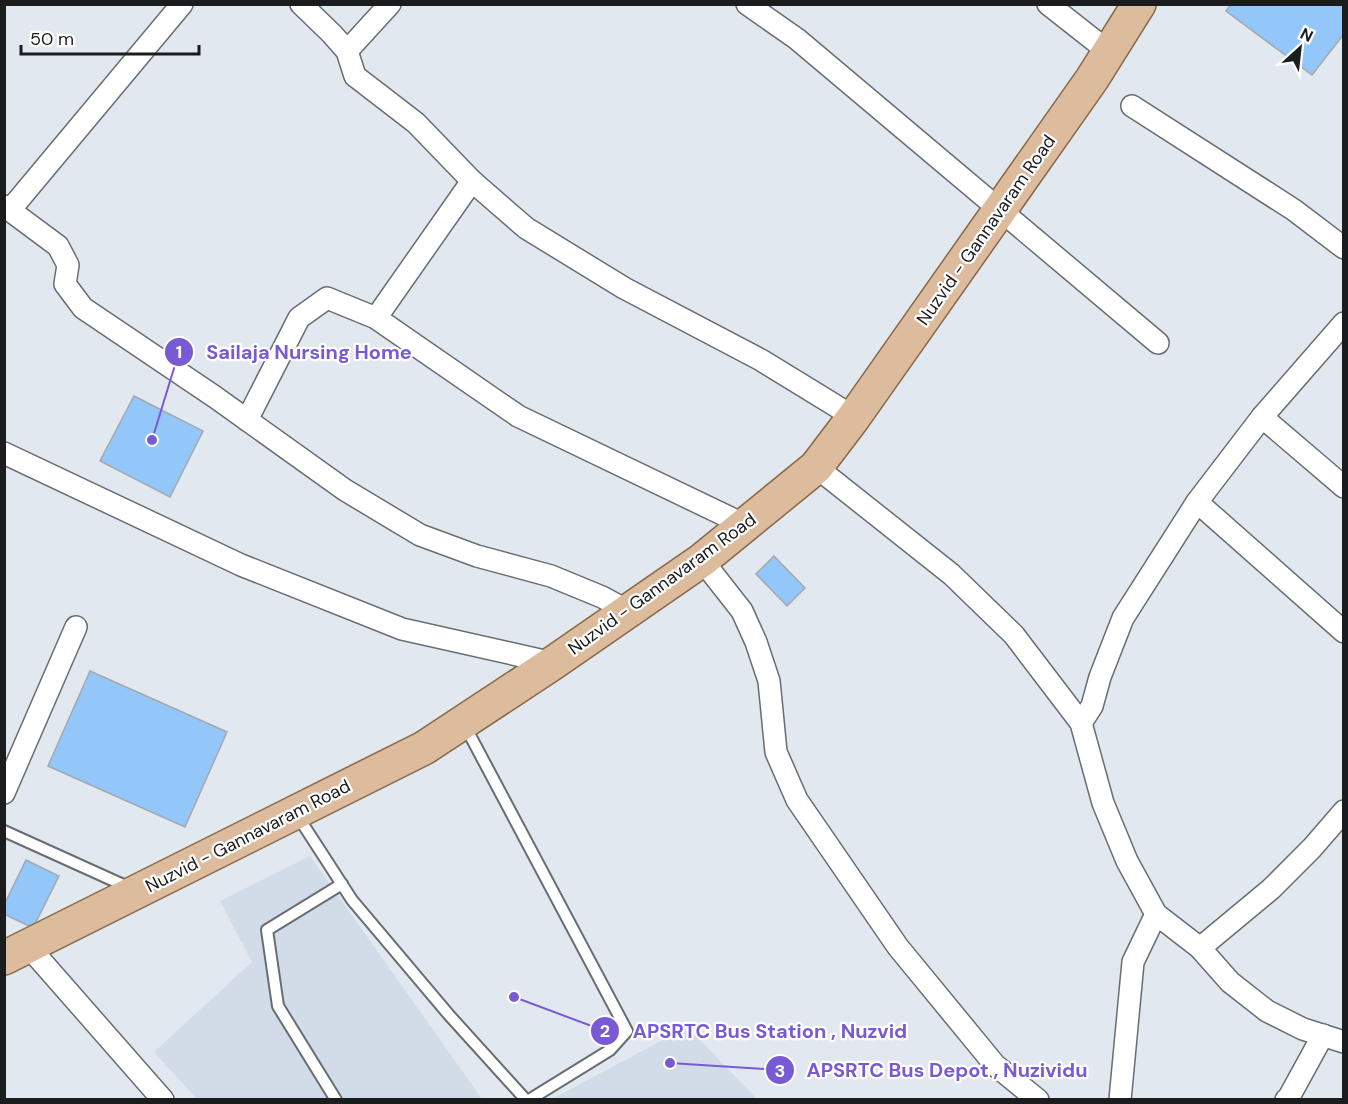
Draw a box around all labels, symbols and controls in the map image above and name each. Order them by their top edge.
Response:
scale bar [21,18,200,56]
north arrow [1270,18,1330,78]
text: N [1297,23,1317,47]
text: 50 m [30,27,74,51]
street label: Nuzvid - Gannavaram Road [911,130,1061,330]
callout: Sailaja Nursing Home [164,333,424,371]
text: Sailaja Nursing Home [206,339,412,365]
text: 1 [176,340,182,364]
street label: Nuzvid - Gannavaram Road [563,508,761,660]
street label: Nuzvid - Gannavaram Road [141,774,355,898]
callout: APSRTC Bus Station , Nuzvid [590,1012,919,1050]
text: APSRTC Bus Station , Nuzvid [633,1018,907,1044]
text: 2 [600,1019,610,1043]
callout: APSRTC Bus Depot , Nuzividu [765,1051,1100,1089]
text: APSRTC Bus Depot , Nuzividu [807,1057,1087,1083]
text: 3 [775,1059,785,1083]

